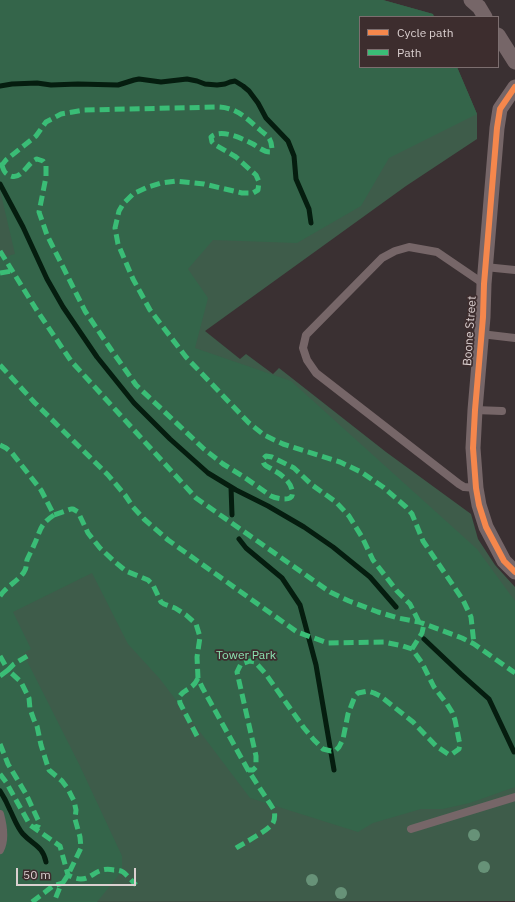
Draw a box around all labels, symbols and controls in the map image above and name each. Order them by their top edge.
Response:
legend [359,16,499,68]
text: Cycle path [397,25,454,40]
text: Path [397,45,422,60]
street label: Boone Street [460,295,480,367]
park label: Tower Park [216,649,276,663]
scale bar [18,860,138,886]
text: 50 m [23,867,51,882]

